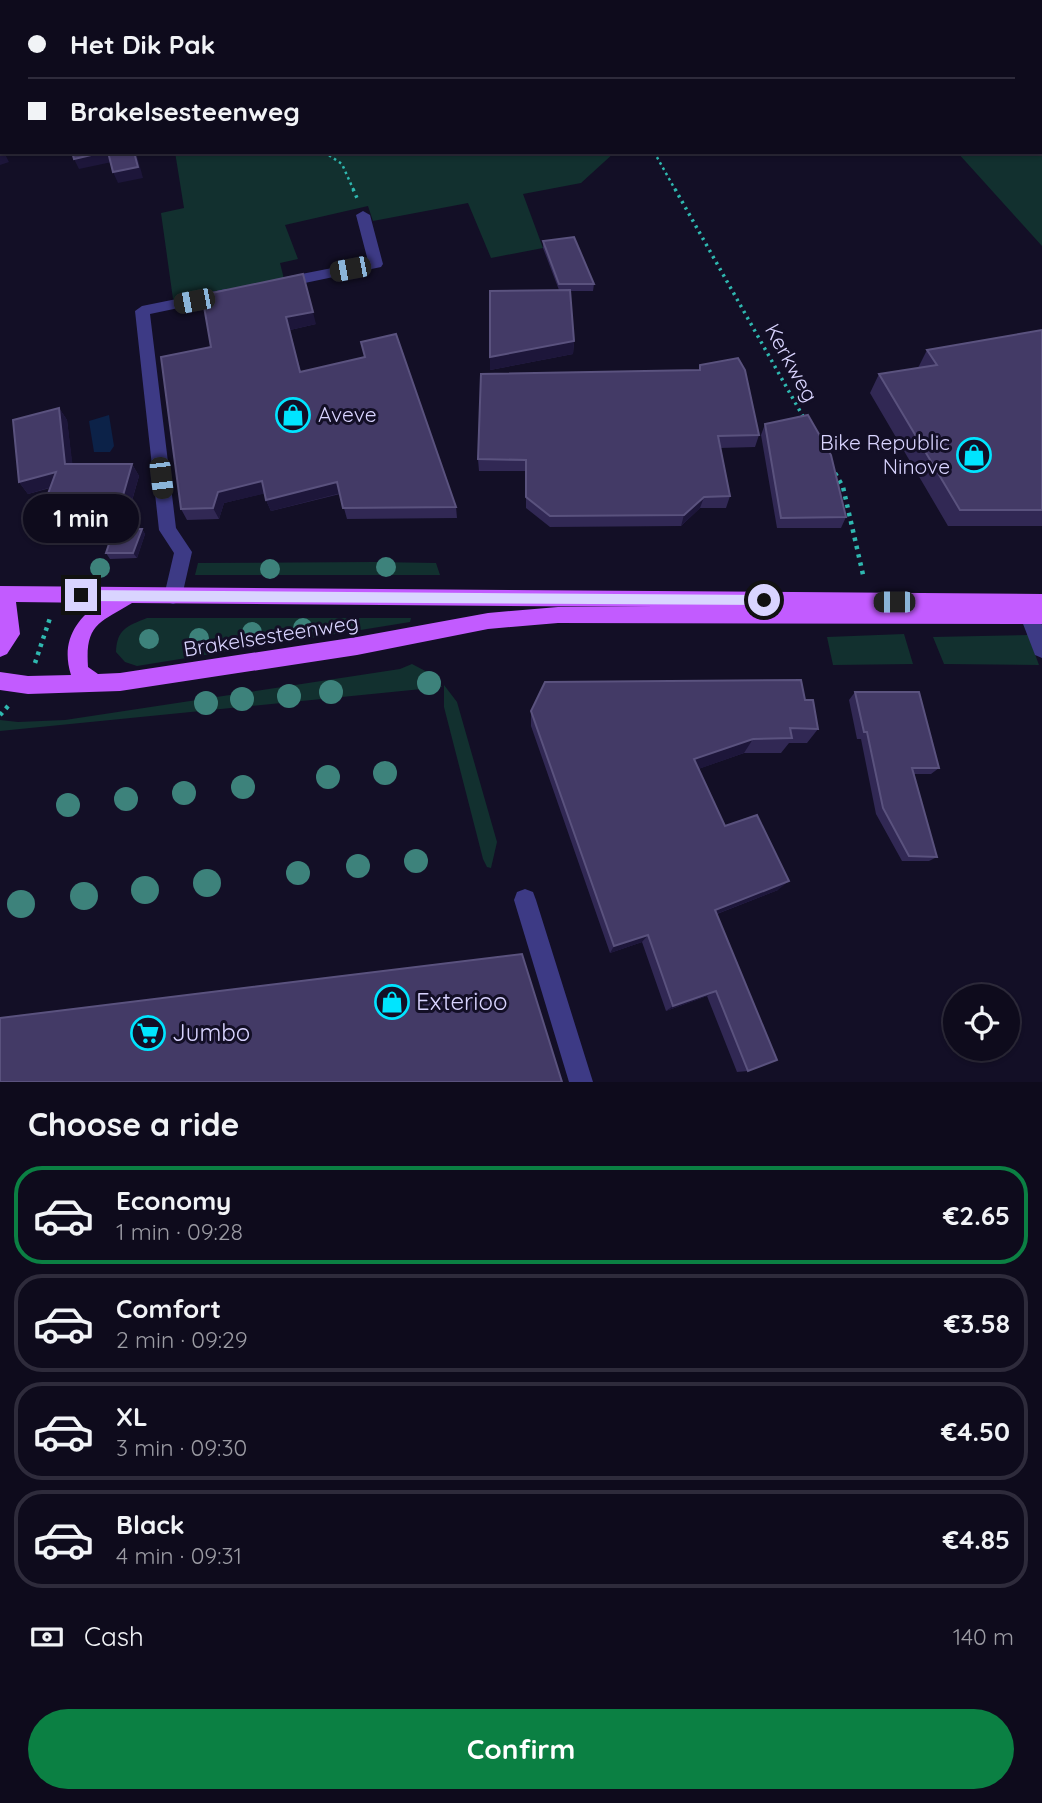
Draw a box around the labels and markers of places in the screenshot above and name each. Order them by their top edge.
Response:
shop icon: Aveve [274,396,312,434]
place label: Aveve [318,401,377,427]
place label: Bike Republic Ninove [820,429,950,479]
shop icon: Bike Republic Ninove [955,436,993,474]
shop icon: Exterioo [373,983,411,1021]
place label: Exterioo [416,986,507,1016]
supermarket icon: Jumbo [129,1014,167,1052]
place label: Jumbo [172,1017,250,1047]

